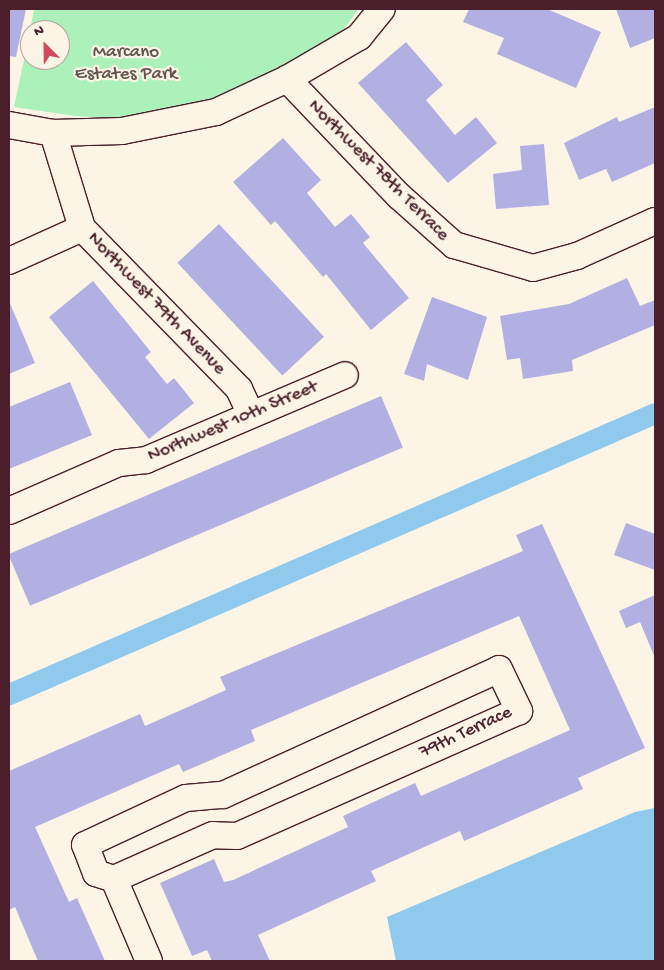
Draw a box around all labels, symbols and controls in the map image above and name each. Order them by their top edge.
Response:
north arrow [20,20,70,70]
text: N [32,22,47,41]
park label: Marcano Estates Park [75,42,177,86]
street label: Northwest 78th Terrace [302,95,454,247]
street label: Northwest 79th Avenue [82,228,230,380]
street label: Northwest 10th Street [145,376,321,468]
street label: 79th Terrace [416,702,516,764]

